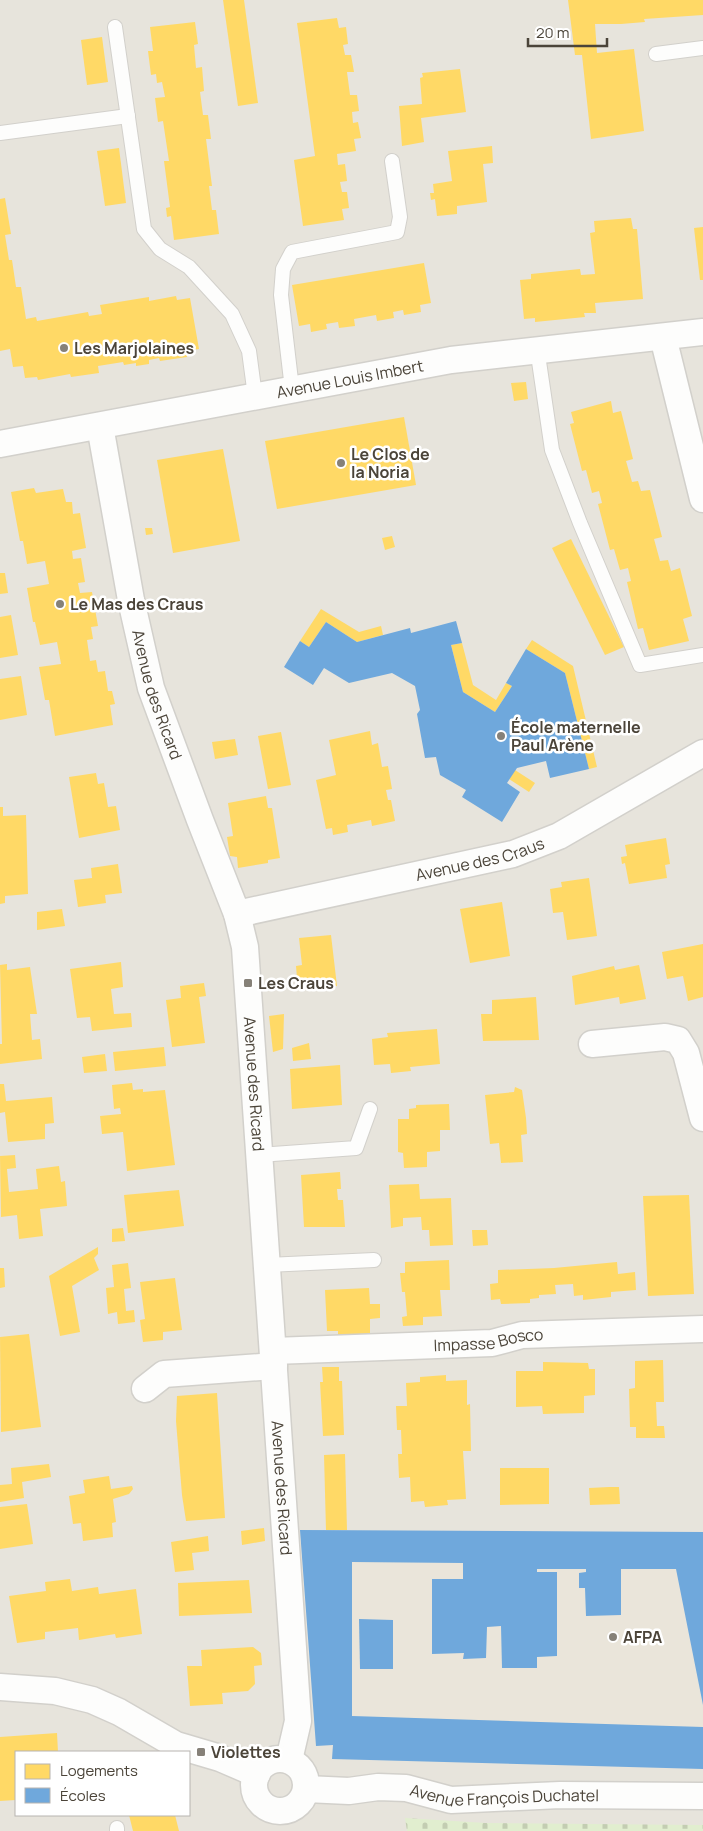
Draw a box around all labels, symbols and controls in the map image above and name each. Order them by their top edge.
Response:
scale bar [528,15,607,47]
text: 20 m [536,22,569,43]
place label: Les Marjolaines [74,337,195,359]
marker: Les Marjolaines [58,342,70,354]
street label: Avenue Louis Imbert [275,354,425,403]
place label: Le Clos de la Noria [351,443,430,483]
marker: Le Clos de la Noria [335,457,347,469]
place label: Le Mas des Craus [70,593,204,615]
marker: Le Mas des Craus [54,598,66,610]
street label: Avenue des Ricard [127,627,188,763]
place label: École maternelle Paul Arène [511,716,641,756]
marker: École maternelle Paul Arène [495,730,507,742]
street label: Avenue des Craus [413,832,547,886]
place label: Les Craus [258,972,334,994]
marker: Les Craus [242,977,254,989]
street label: Avenue des Ricard [239,1016,270,1152]
street label: Impasse Bosco [433,1323,544,1356]
street label: Avenue des Ricard [266,1420,298,1556]
place label: AFPA [623,1626,663,1648]
marker: AFPA [607,1631,619,1643]
place label: Violettes [211,1741,281,1763]
marker: Violettes [195,1746,207,1758]
legend [15,1751,190,1816]
text: Logements [60,1760,138,1781]
street label: Avenue François Duchatel [408,1779,599,1812]
text: Écoles [60,1785,106,1806]

